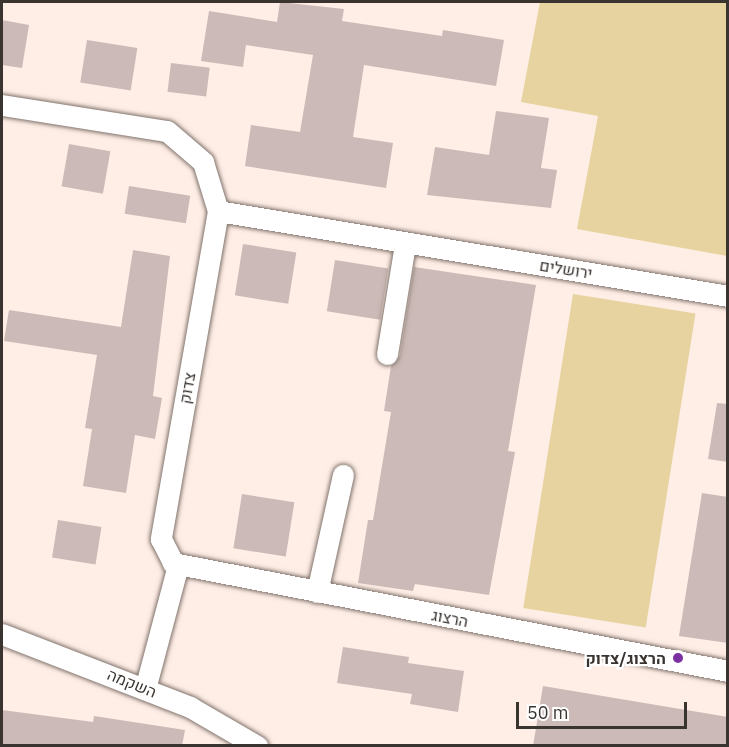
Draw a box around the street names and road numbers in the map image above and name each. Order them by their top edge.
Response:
street label: ירושלים [538,255,594,283]
street label: צדוק [175,371,199,405]
street label: הרצוג [430,605,470,631]
street label: השקמה [104,664,160,702]

